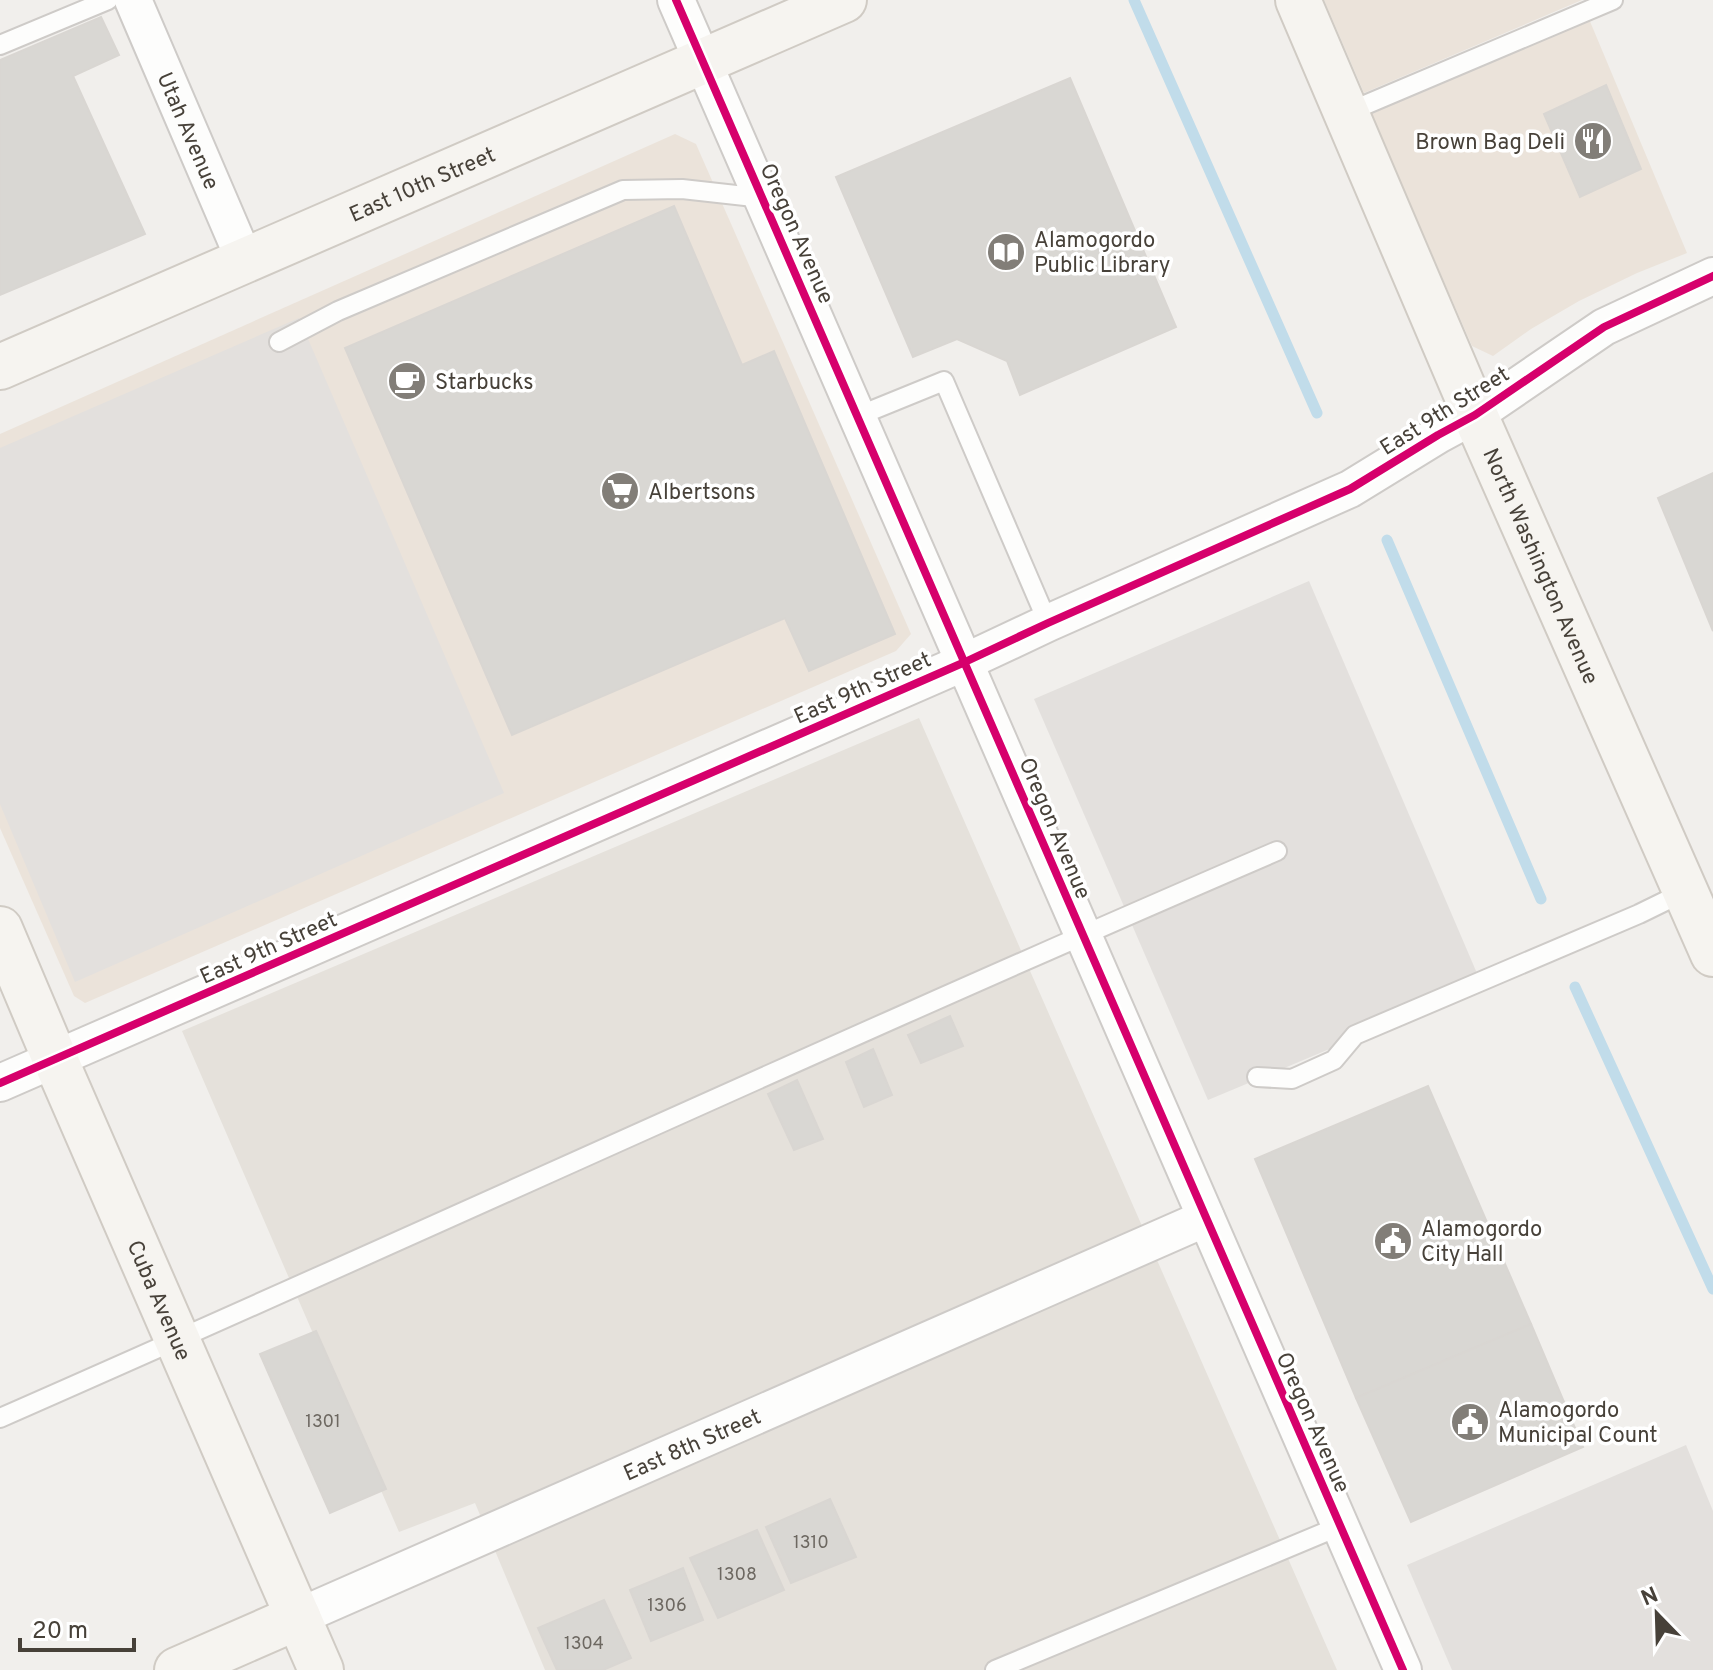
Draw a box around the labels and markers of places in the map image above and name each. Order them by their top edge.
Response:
restaurant icon: Brown Bag Deli [1572,120,1614,162]
place label: Brown Bag Deli [1415,130,1565,157]
place label: Alamogordo Public Library [1034,228,1170,280]
library icon: Alamogordo Public Library [985,231,1027,273]
cafe icon: Starbucks [386,360,428,402]
place label: Starbucks [435,370,534,397]
supermarket icon: Albertsons [599,470,641,512]
place label: Albertsons [648,480,755,507]
place label: Alamogordo City Hall [1421,1217,1542,1269]
public building icon: Alamogordo City Hall [1372,1220,1414,1262]
place label: Alamogordo Municipal Count [1498,1398,1658,1450]
public building icon: Alamogordo Municipal Count [1449,1401,1491,1443]

